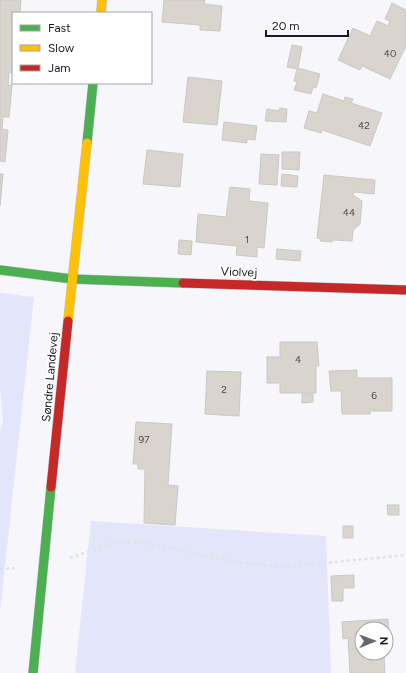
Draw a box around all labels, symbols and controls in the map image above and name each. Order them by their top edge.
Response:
legend [12,12,152,84]
scale bar [266,12,348,38]
text: 20 m [272,19,300,33]
text: Fast [48,21,71,35]
text: Slow [48,41,75,55]
house number: 40 [384,47,396,60]
text: Jam [48,61,71,75]
house number: 42 [358,119,370,132]
house number: 44 [343,206,355,219]
house number: 1 [245,233,249,246]
street label: Violvej [220,264,258,280]
street label: Søndre Landevej [39,332,61,422]
house number: 4 [295,353,301,366]
house number: 2 [221,383,227,396]
house number: 6 [371,389,377,402]
house number: 97 [138,433,150,446]
north arrow [354,621,394,661]
text: N [377,636,390,645]

